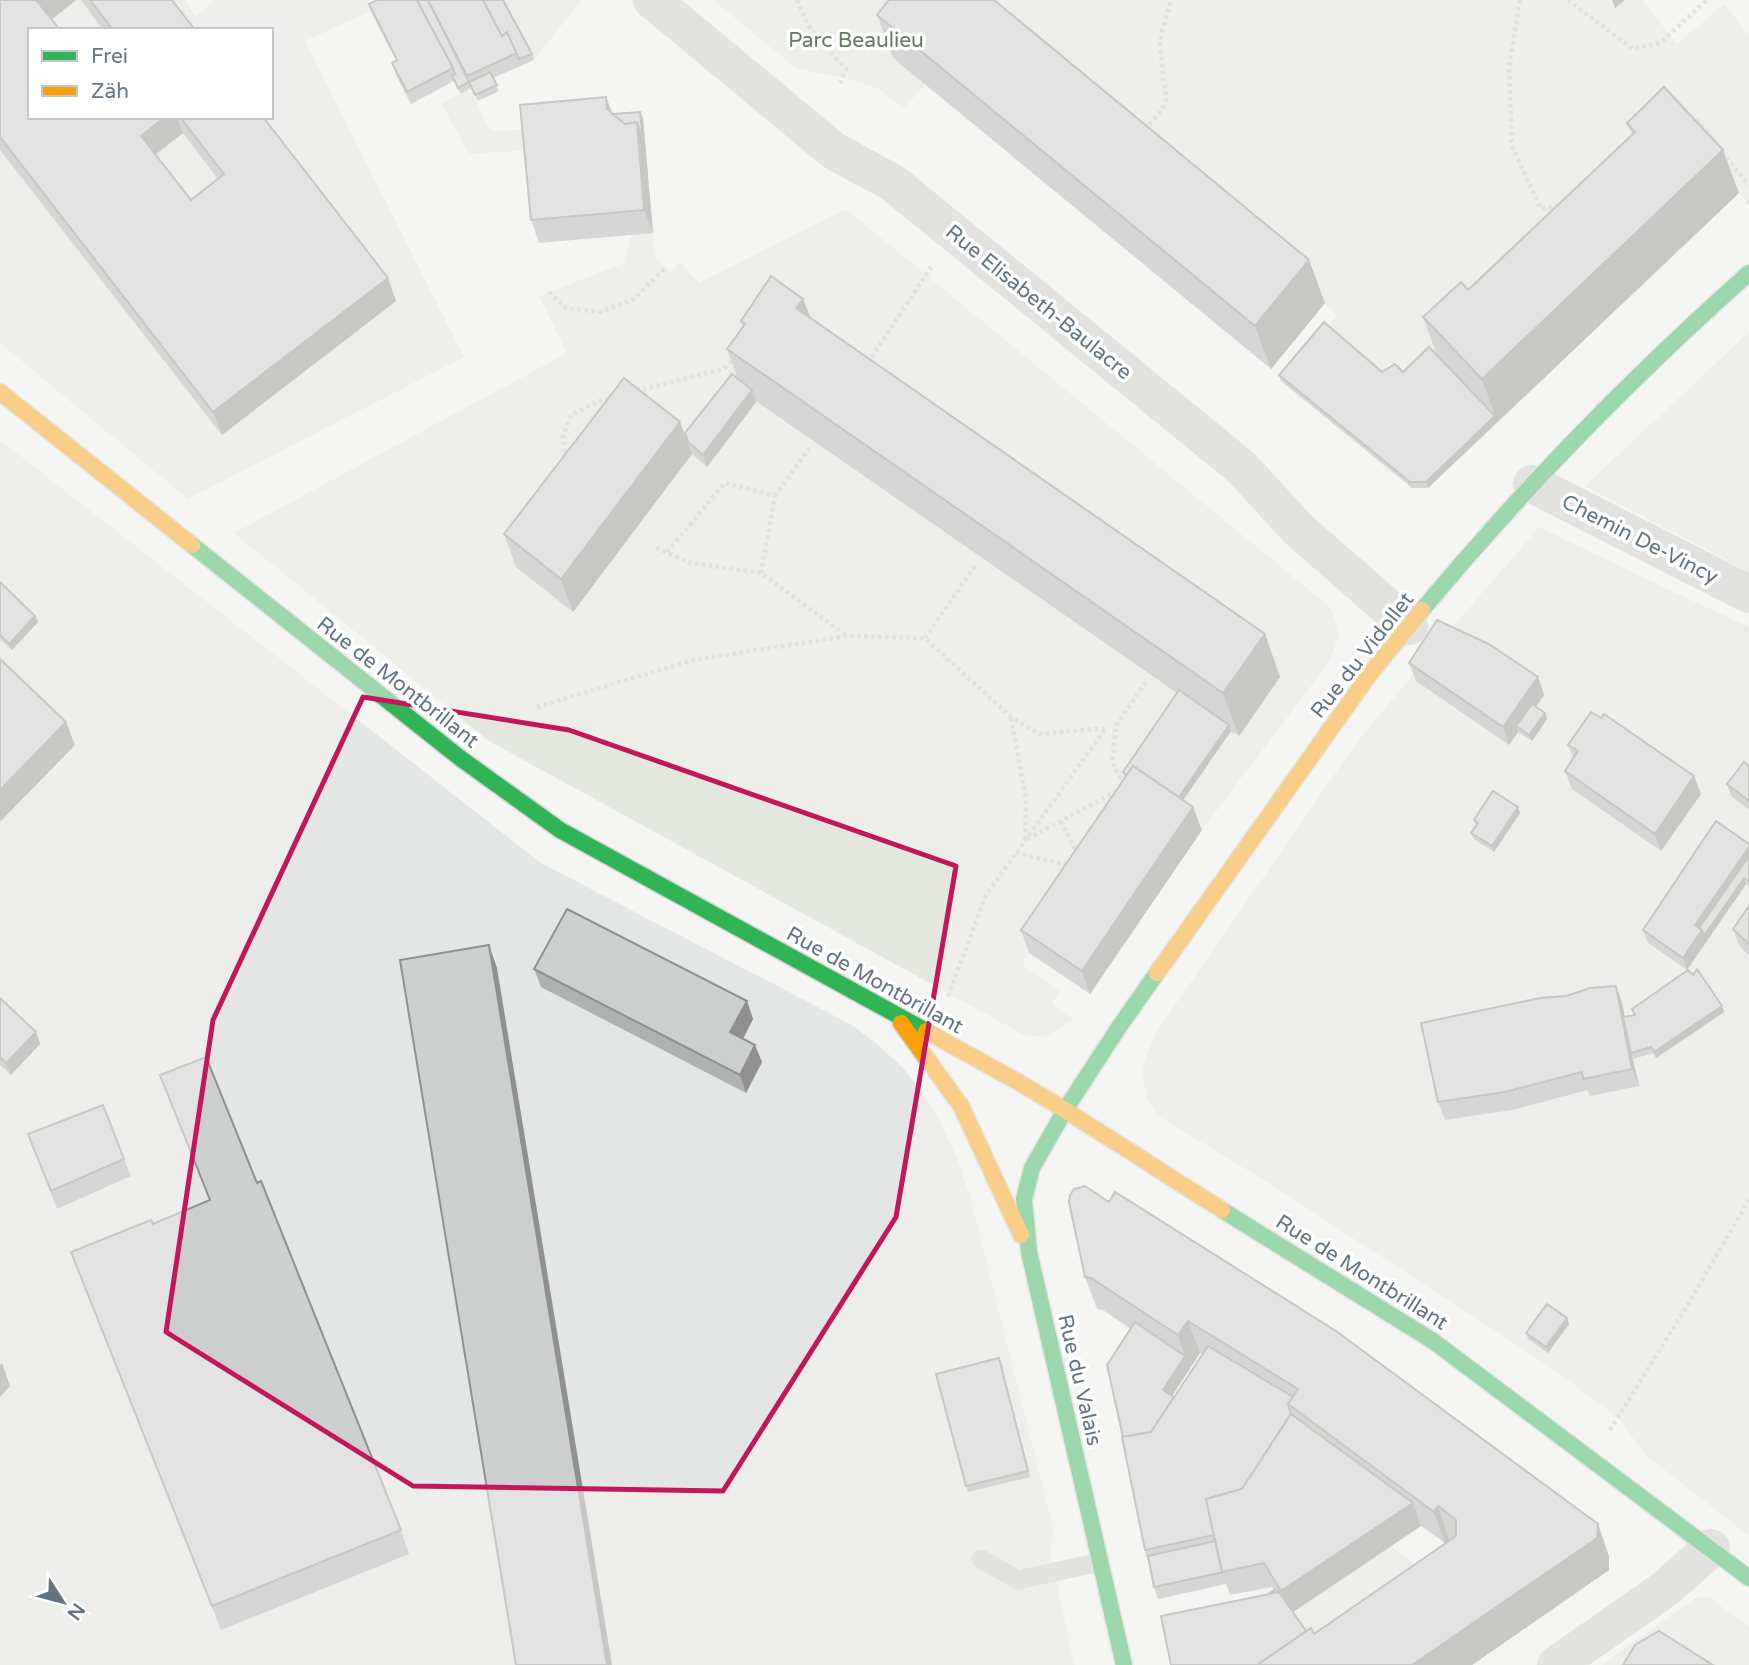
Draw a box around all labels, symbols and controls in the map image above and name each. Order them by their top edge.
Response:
legend [28,28,273,119]
park label: Parc Beaulieu [788,28,924,53]
text: Frei [91,44,128,69]
text: Zäh [91,79,129,104]
street label: Rue Elisabeth-Baulacre [941,220,1137,385]
street label: Chemin De-Vincy [1557,489,1722,590]
street label: Rue du Vidollet [1306,587,1419,723]
street label: Rue de Montbrillant [312,611,484,753]
street label: Rue de Montbrillant [782,921,968,1039]
street label: Rue de Montbrillant [1271,1209,1452,1336]
street label: Rue du Valais [1052,1312,1107,1448]
north arrow [28,1567,98,1637]
text: N [63,1599,89,1624]

